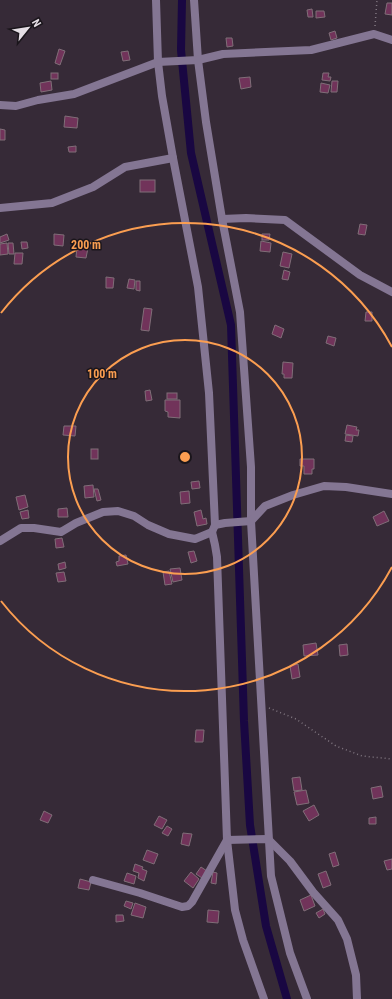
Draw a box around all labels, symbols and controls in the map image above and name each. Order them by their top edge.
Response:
north arrow [8,8,48,48]
text: N [29,17,44,30]
text: 200 m [71,238,101,252]
text: 100 m [87,367,117,381]
centre of rings [178,450,192,464]

